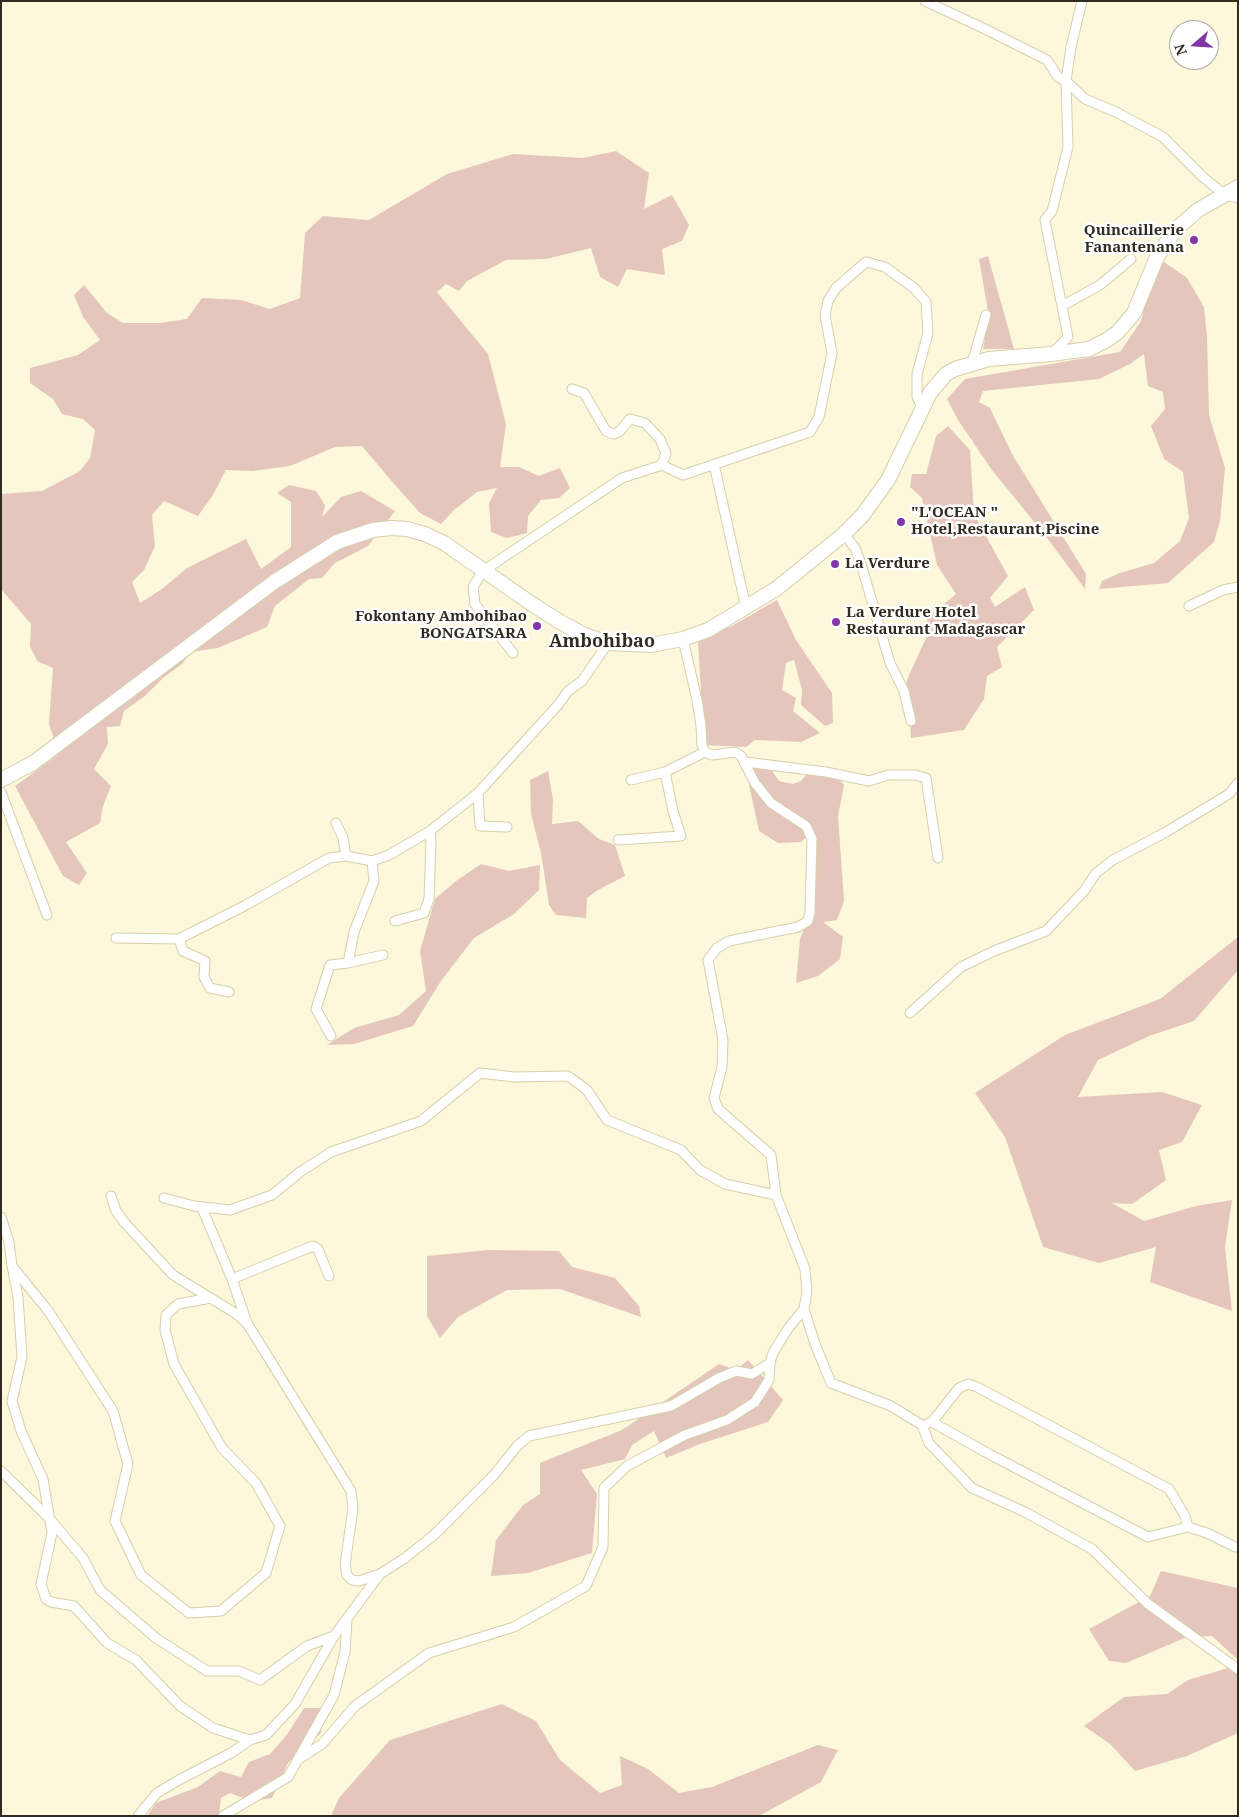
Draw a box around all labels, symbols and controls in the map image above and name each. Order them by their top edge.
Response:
north arrow [1169,20,1219,70]
text: N [1170,41,1191,58]
place label: Quincaillerie Fanantenana [1084,222,1184,257]
marker: Quincaillerie Fanantenana [1188,234,1200,246]
place label: "L'OCEAN " Hotel,Restaurant,Piscine [911,504,1099,539]
marker: "L'OCEAN " Hotel,Restaurant,Piscine [895,516,907,528]
place label: La Verdure [845,555,930,573]
marker: La Verdure [829,558,841,570]
place label: La Verdure Hotel Restaurant Madagascar [846,604,1025,639]
place label: Fokontany Ambohibao BONGATSARA [355,608,527,643]
marker: La Verdure Hotel Restaurant Madagascar [830,616,842,628]
marker: Fokontany Ambohibao BONGATSARA [531,620,543,632]
district label: Ambohibao [549,631,655,653]

